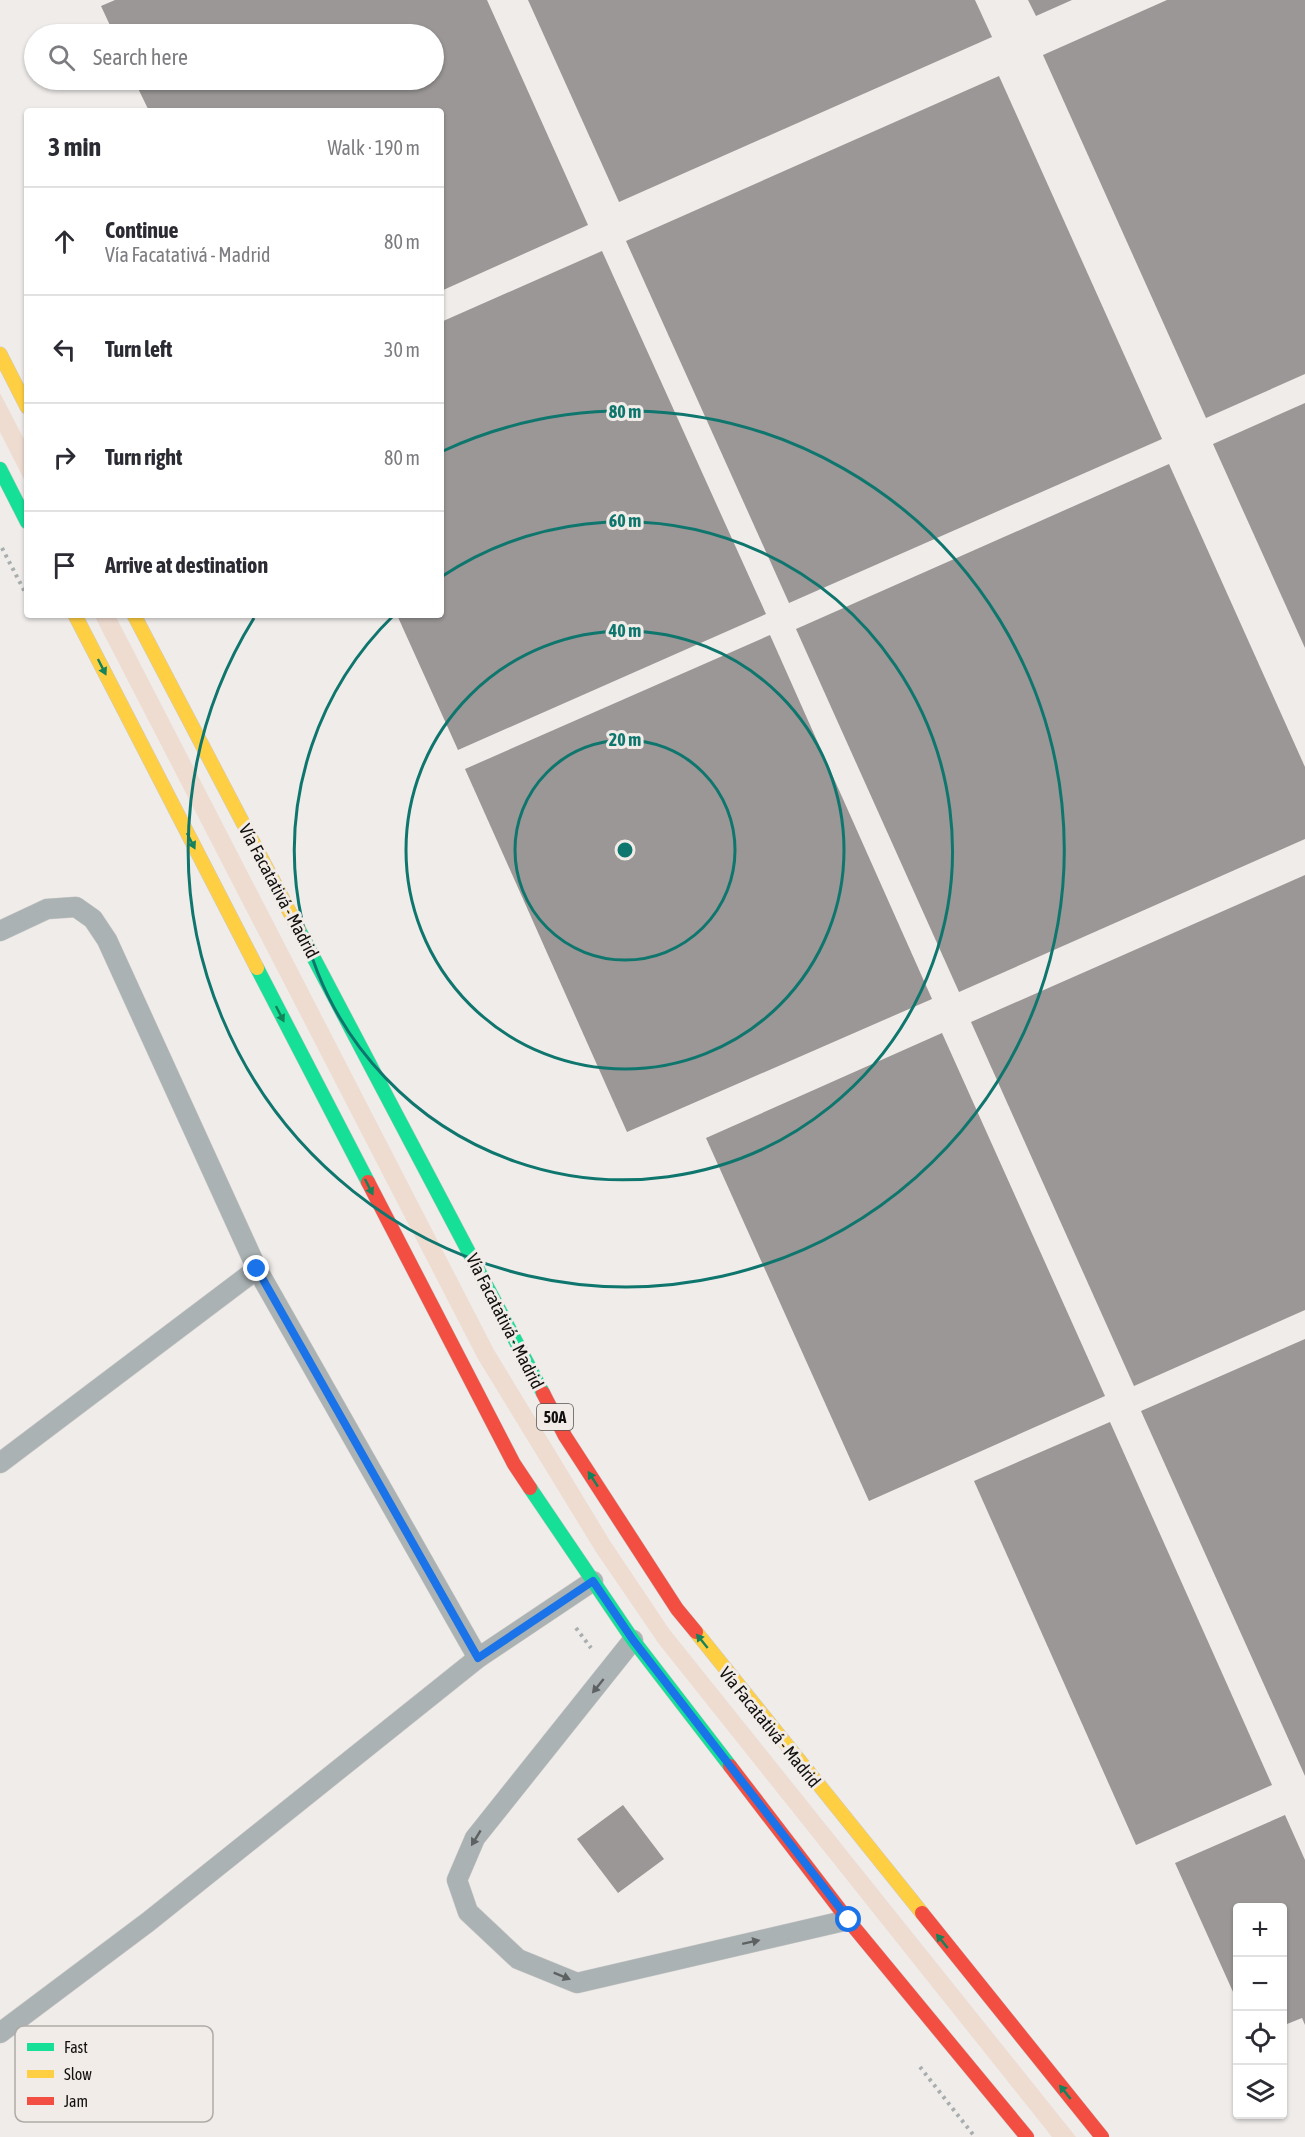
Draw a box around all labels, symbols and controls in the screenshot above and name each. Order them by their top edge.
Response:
search box [24,24,444,90]
icon: search [45,41,78,74]
text: Search here [93,44,188,70]
text: 3 min [48,132,101,162]
text: Walk · 190 m [328,136,420,159]
text: Continue [105,217,179,243]
icon: ahead [48,225,81,258]
text: 80 m [384,230,420,253]
text: Vía Facatativá - Madrid [105,243,271,266]
icon: left [48,333,81,366]
text: Turn left [105,336,172,362]
text: 30 m [384,338,420,361]
text: 80 m [609,401,641,422]
icon: right [48,441,81,474]
text: Turn right [105,444,182,470]
text: 80 m [384,446,420,469]
text: 60 m [609,510,641,531]
icon: arrive [48,549,81,582]
text: Arrive at destination [105,552,268,578]
text: 40 m [608,620,641,641]
one-way arrow [96,658,106,676]
text: 20 m [609,729,641,750]
street label: Vía Facatativá - Madrid [235,820,323,962]
one-way arrow [186,832,195,849]
centre of rings [615,840,635,860]
one-way arrow [275,1006,285,1023]
one-way arrow [364,1179,374,1196]
street label: Vía Facatativá - Madrid [462,1250,548,1392]
route end [243,1255,269,1281]
road number: 50A [537,1404,573,1430]
one-way arrow [587,1471,598,1488]
one-way arrow [695,1633,708,1649]
street label: Vía Facatativá - Madrid [715,1663,825,1791]
one-way arrow [592,1679,604,1694]
one-way arrow [471,1830,482,1847]
map controls [1233,1903,1287,2119]
button: + [1233,1903,1287,1957]
route start [835,1906,861,1932]
one-way arrow [936,1933,948,1948]
one-way arrow [741,1937,760,1947]
button: − [1233,1957,1287,2011]
one-way arrow [553,1971,571,1981]
button: locate [1233,2011,1287,2065]
legend [15,2026,213,2122]
text: Fast [64,2038,88,2056]
text: Slow [64,2065,92,2083]
button: layers [1233,2065,1287,2119]
one-way arrow [1059,2085,1072,2100]
text: Jam [64,2092,88,2110]

